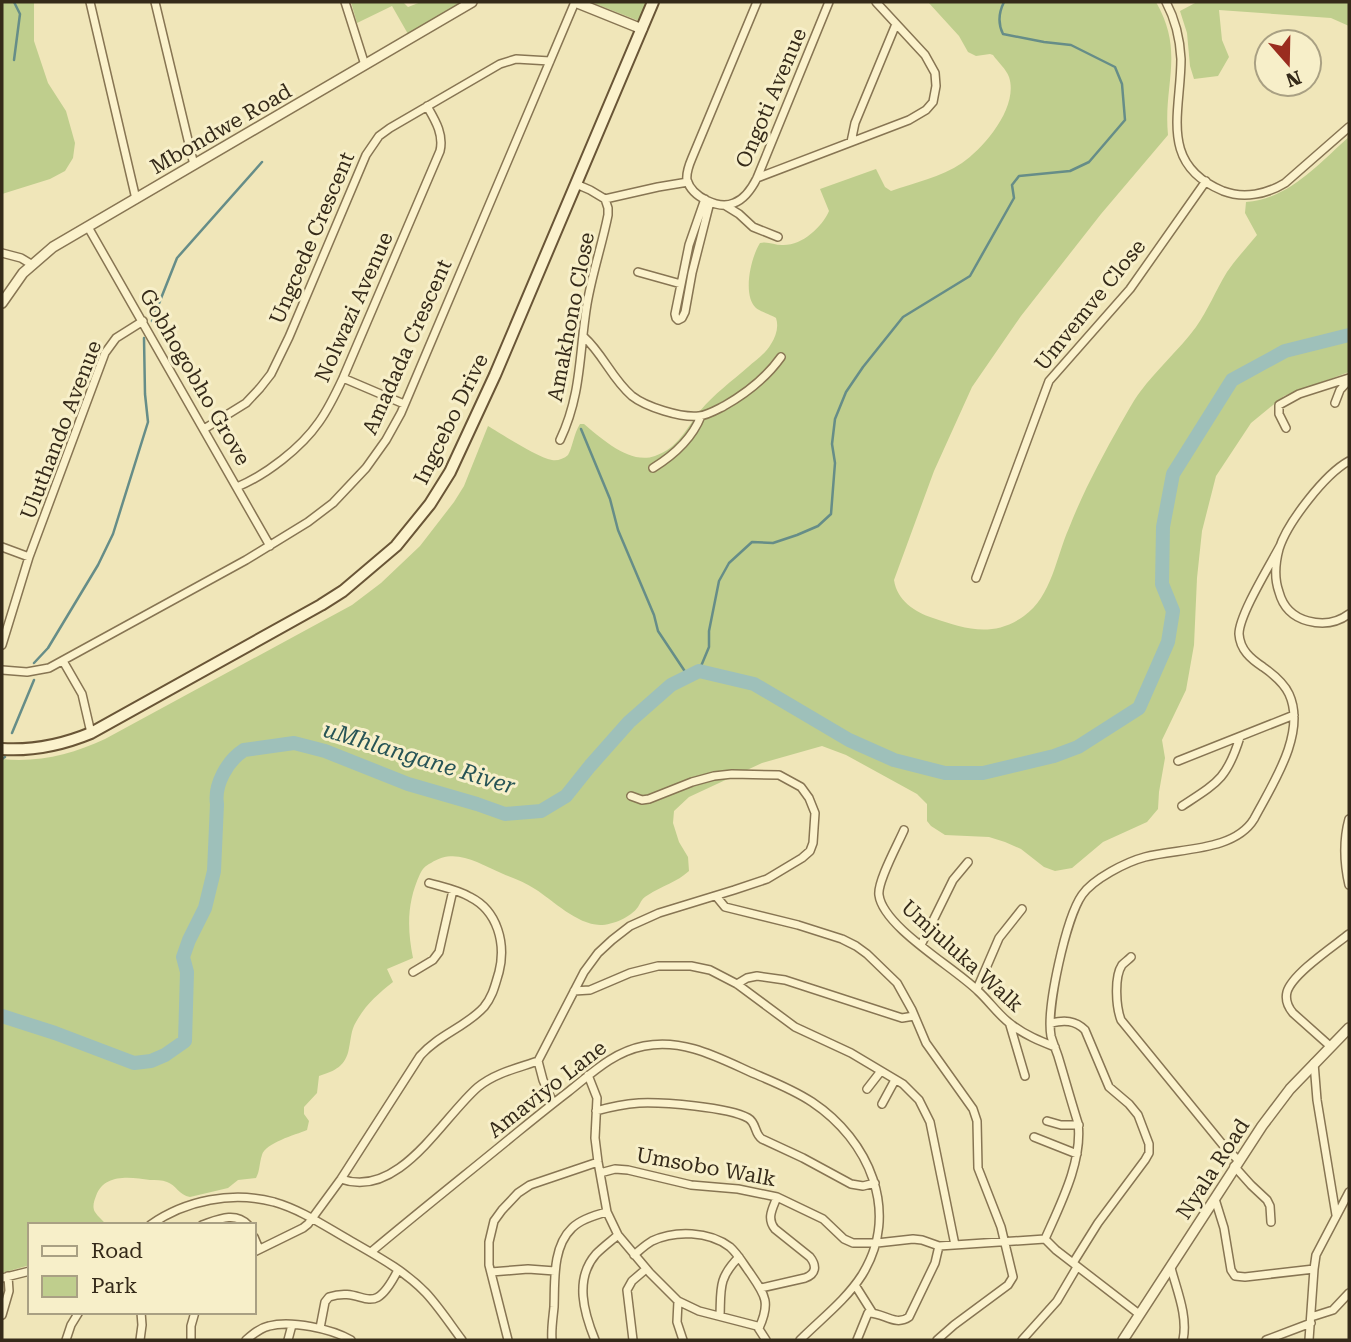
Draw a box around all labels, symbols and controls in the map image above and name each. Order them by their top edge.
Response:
street label: Ongoti Avenue [731,24,811,172]
north arrow [1253,28,1323,98]
text: N [1282,65,1304,92]
street label: Mbondwe Road [146,79,296,179]
street label: Ungcede Crescent [265,148,359,328]
street label: Nolwazi Avenue [310,228,398,386]
street label: Amakhono Close [543,230,599,404]
street label: Umvemve Close [1030,234,1150,376]
street label: Amadada Crescent [358,255,457,438]
street label: Gobhogobho Grove [135,284,255,470]
street label: Uluthando Avenue [16,337,106,523]
street label: Ingcebo Drive [409,350,493,488]
water label: uMhlangane River [319,716,519,800]
street label: Umjuluka Walk [896,895,1028,1017]
street label: Amaviyo Lane [483,1035,611,1143]
street label: Nyala Road [1172,1114,1255,1224]
street label: Umsobo Walk [634,1143,778,1191]
legend [28,1223,256,1314]
text: Road [91,1239,143,1263]
text: Park [91,1274,137,1298]

